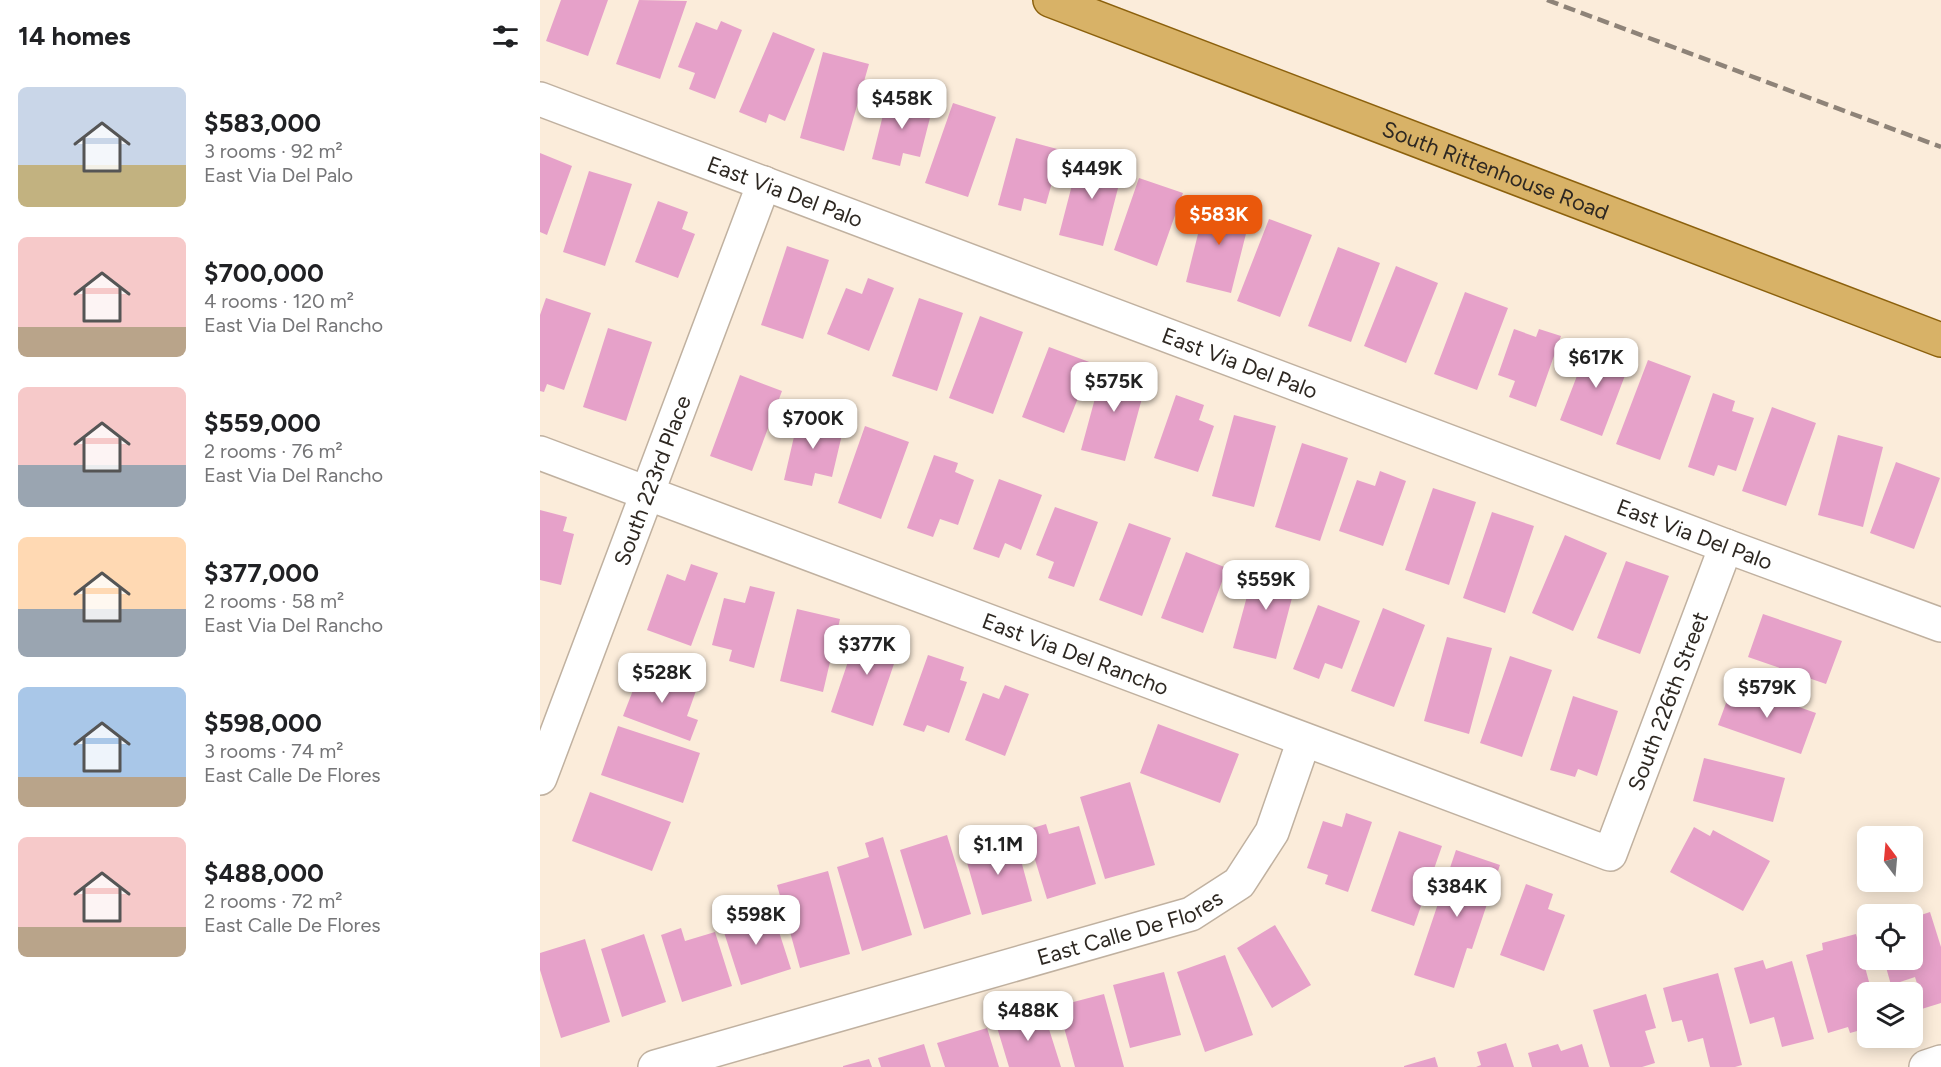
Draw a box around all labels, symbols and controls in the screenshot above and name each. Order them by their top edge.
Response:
text: 14 homes [18,20,131,52]
icon: filters [489,20,522,53]
pin: $458K [860,79,944,130]
text: $458K [872,86,932,110]
text: $583,000 [204,107,321,139]
icon: home [66,111,138,183]
street label: South Rittenhouse Road [1379,115,1613,225]
text: 3 rooms · 92 m² [204,139,343,163]
pin: $449K [1050,149,1134,200]
street label: East Via Del Palo [704,150,867,233]
text: $449K [1061,156,1123,180]
text: East Via Del Palo [204,163,353,187]
pin: $583K [1177,195,1261,246]
text: $583K [1189,202,1249,226]
text: $700,000 [204,257,324,289]
icon: home [66,261,138,333]
text: 4 rooms · 120 m² [204,289,354,313]
text: East Via Del Rancho [204,313,383,337]
street label: East Via Del Palo [1158,321,1321,404]
pin: $617K [1554,338,1638,389]
text: $617K [1568,345,1624,369]
pin: $575K [1072,362,1156,413]
text: $575K [1085,369,1143,393]
street label: South 223rd Place [608,392,696,569]
pin: $700K [771,399,855,450]
text: $700K [782,406,844,430]
text: $559,000 [204,407,321,439]
icon: home [66,411,138,483]
text: 2 rooms · 76 m² [204,439,343,463]
text: East Via Del Rancho [204,463,383,487]
street label: East Via Del Palo [1613,493,1776,575]
text: $377,000 [204,557,319,589]
pin: $559K [1224,560,1308,611]
icon: home [66,561,138,633]
text: $559K [1236,567,1296,591]
text: 2 rooms · 58 m² [204,589,344,613]
street label: East Via Del Rancho [979,607,1173,701]
street label: South 226th Street [1622,608,1714,795]
text: East Via Del Rancho [204,613,383,637]
pin: $377K [825,625,909,676]
text: $377K [838,632,896,656]
pin: $528K [620,653,704,704]
text: $528K [632,660,692,684]
pin: $579K [1725,668,1809,719]
text: $579K [1738,675,1796,699]
text: $598,000 [204,707,322,739]
icon: home [66,711,138,783]
text: 3 rooms · 74 m² [204,739,343,763]
text: East Calle De Flores [204,763,381,787]
pin: $1.1M [956,825,1040,876]
north arrow [1857,826,1923,892]
map controls [1857,826,1923,1048]
text: $1.1M [973,832,1023,856]
text: $488,000 [204,857,324,889]
icon: home [66,861,138,933]
pin: $384K [1415,867,1499,918]
text: $384K [1427,874,1487,898]
street label: East Calle De Flores [1034,884,1228,971]
text: 2 rooms · 72 m² [204,889,342,913]
pin: $598K [714,895,798,946]
text: $598K [726,902,786,926]
button: locate [1857,904,1923,970]
text: East Calle De Flores [204,913,381,937]
button: layers [1857,982,1923,1048]
pin: $488K [986,991,1070,1042]
text: $488K [997,998,1059,1022]

